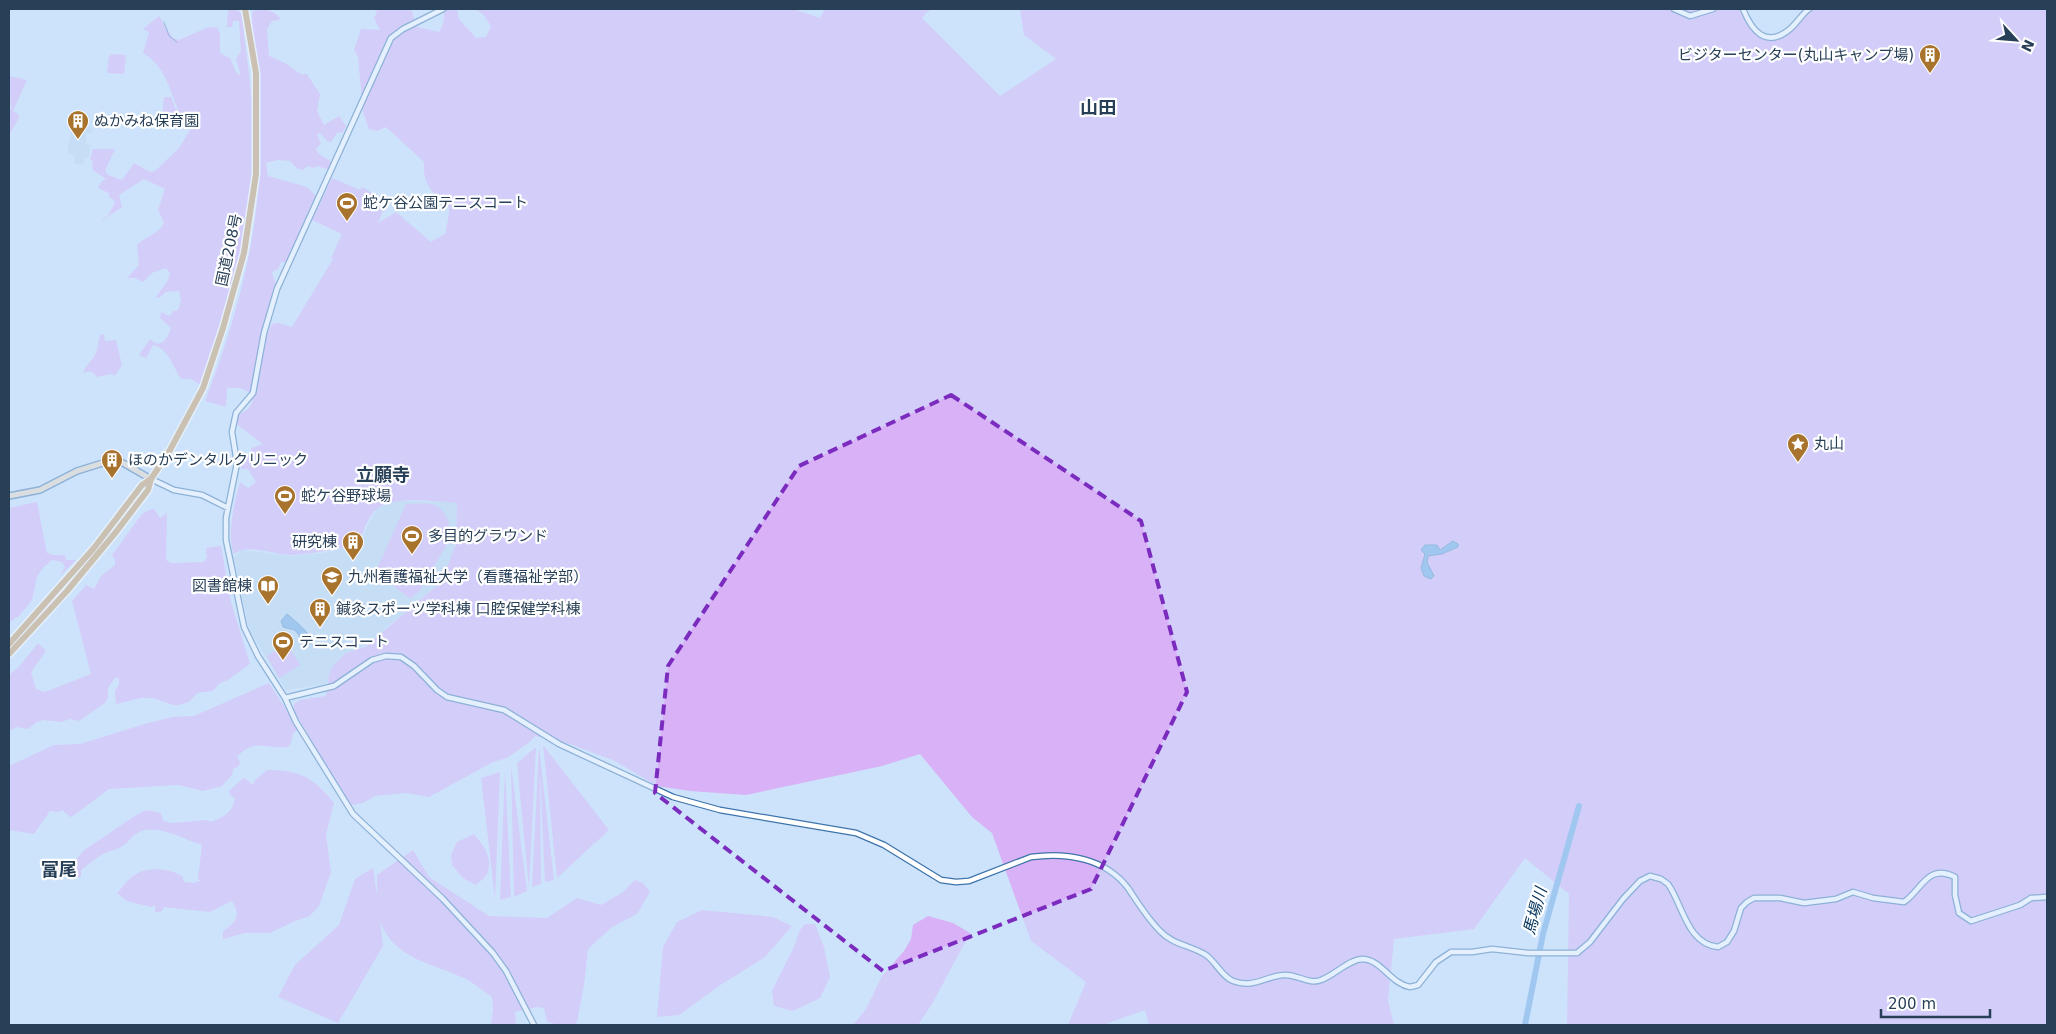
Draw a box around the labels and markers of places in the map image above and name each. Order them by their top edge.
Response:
building icon: ビジターセンター(丸山キャンプ場) [1918,43,1942,74]
place label: ビジターセンター(丸山キャンプ場) [1678,46,1914,64]
building icon: ぬかみね保育園 [66,109,90,140]
place label: ぬかみね保育園 [94,112,199,130]
sports icon: 蛇ケ谷公園テニスコート [335,191,359,222]
place label: 蛇ケ谷公園テニスコート [363,194,528,212]
place icon: 丸山 [1786,432,1810,463]
place label: 丸山 [1814,435,1844,453]
building icon: ほのかデンタルクリニック [100,448,124,479]
place label: ほのかデンタルクリニック [128,451,308,469]
sports icon: 蛇ケ谷野球場 [273,484,297,515]
place label: 蛇ケ谷野球場 [301,487,391,505]
sports icon: 多目的グラウンド [400,524,424,555]
place label: 多目的グラウンド [428,527,548,545]
building icon: 研究棟 [341,530,365,561]
place label: 研究棟 [292,533,337,551]
school or university icon: 九州看護福祉大学（看護福祉学部） [320,565,344,596]
place label: 九州看護福祉大学（看護福祉学部） [348,568,588,586]
library icon: 図書館棟 [256,574,280,605]
place label: 図書館棟 [192,577,252,595]
building icon: 鍼灸スポーツ学科棟 口腔保健学科棟 [308,597,332,628]
place label: 鍼灸スポーツ学科棟 口腔保健学科棟 [336,600,580,618]
sports icon: テニスコート [271,630,295,661]
place label: テニスコート [299,633,389,651]

